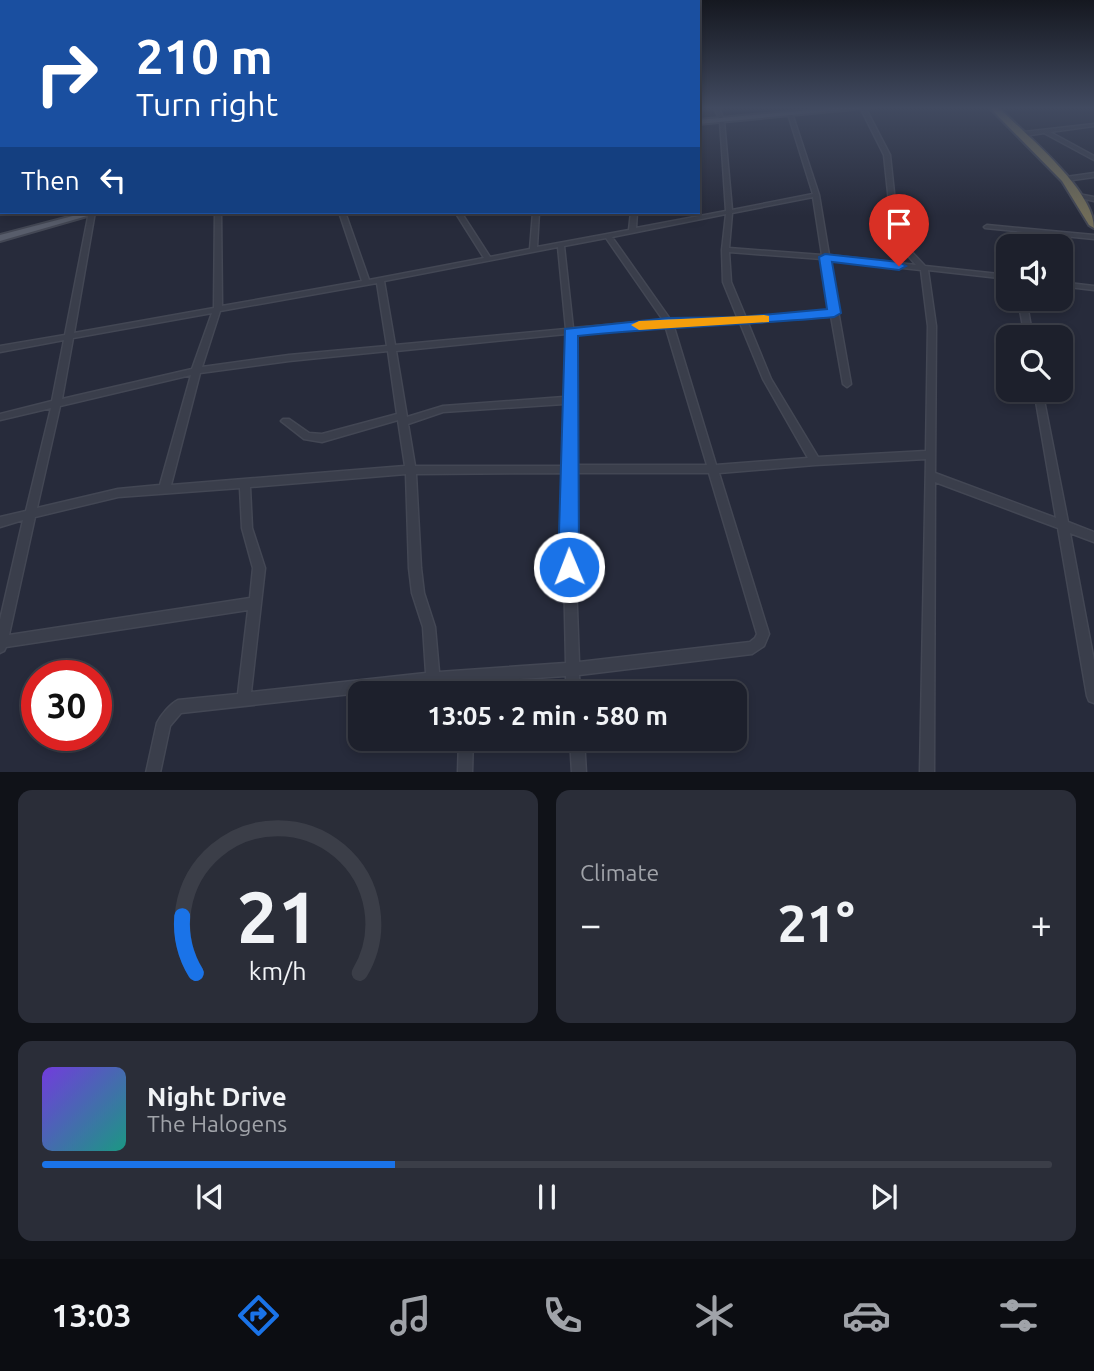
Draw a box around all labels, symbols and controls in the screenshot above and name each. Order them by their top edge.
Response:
icon: right [21,28,112,119]
text: 210 m [136,28,273,83]
text: Turn right [136,86,278,122]
icon: left [94,161,132,199]
text: Then [21,166,80,195]
pin [869,194,929,266]
icon: arrive [880,205,918,243]
map controls [996,234,1073,402]
button: sound [996,234,1073,311]
button: search [996,325,1073,402]
position arrow [532,530,606,604]
speed limit sign: 30 [21,660,112,751]
text: 13:05 · 2 min · 580 m [427,701,668,730]
text: Climate [580,860,659,885]
text: 21 [237,875,319,957]
text: 21° [777,894,855,952]
text: − [580,903,601,945]
text: + [1031,903,1052,945]
text: km/h [249,956,307,984]
text: Night Drive [147,1082,287,1111]
text: The Halogens [147,1111,287,1136]
icon: previous [191,1178,229,1216]
icon: pause [528,1178,566,1216]
icon: next [865,1178,903,1216]
icon: directions [234,1291,283,1340]
icon: music [386,1291,435,1340]
icon: phone [538,1291,587,1340]
icon: climate [690,1291,739,1340]
icon: car [842,1291,891,1340]
icon: filters [994,1291,1043,1340]
text: 13:03 [51,1297,132,1333]

